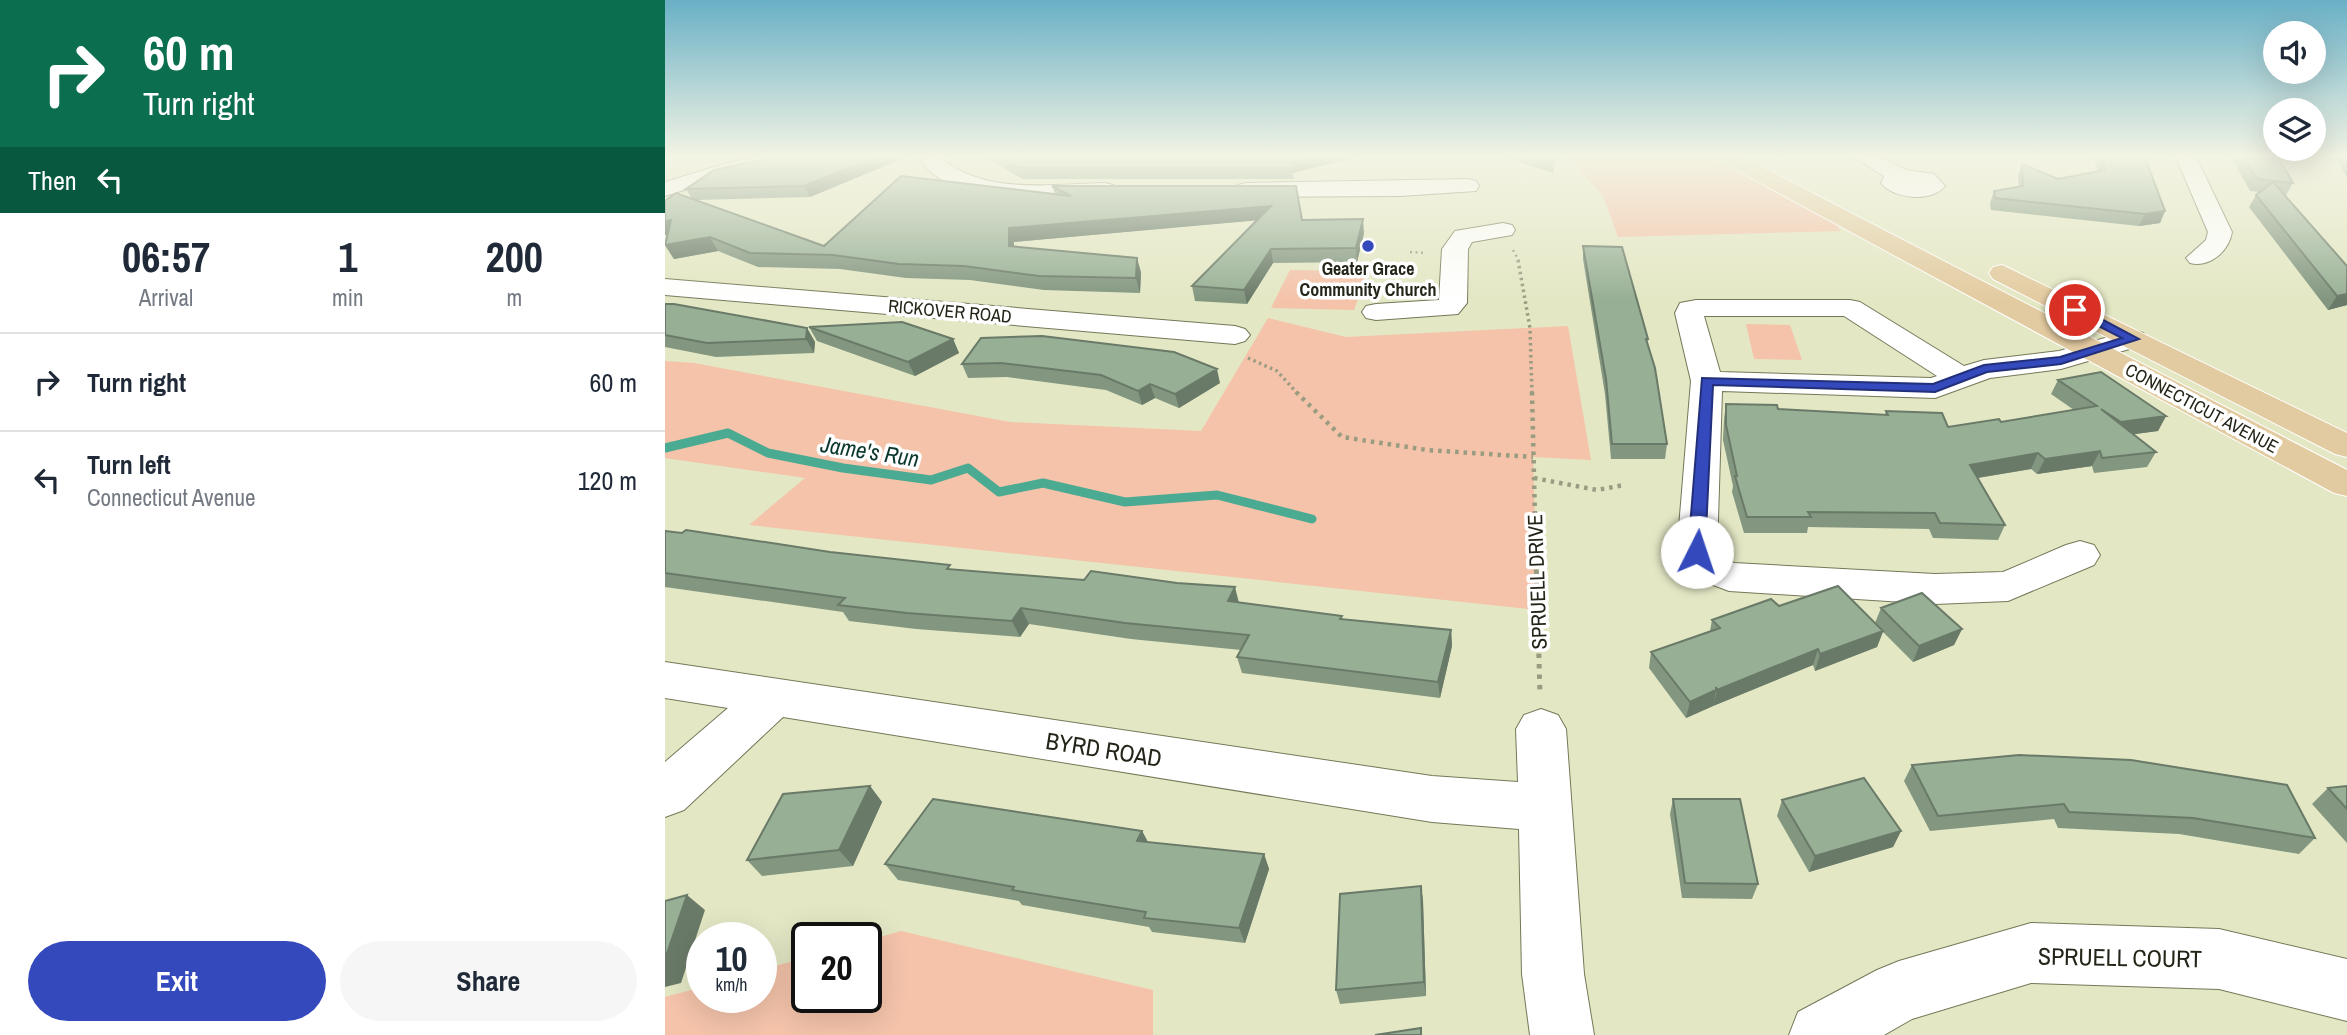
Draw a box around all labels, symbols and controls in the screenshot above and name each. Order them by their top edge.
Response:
text: 60 m [143,19,235,85]
map controls [2263,21,2326,161]
button: sound [2263,21,2326,84]
icon: right [28,28,119,119]
text: Turn right [143,82,255,125]
button: layers [2263,98,2326,161]
icon: left [91,161,129,199]
text: Then [28,163,77,198]
text: 06:57 [122,229,210,285]
text: 1 [338,229,357,285]
text: 200 [486,229,543,285]
marker: Geater Grace Community Church [1360,238,1376,254]
place label: Geater Grace Community Church [1300,256,1436,302]
pin [2045,280,2105,340]
text: Arrival [139,282,193,313]
text: min [332,282,364,313]
text: m [506,282,522,313]
icon: arrive [2056,291,2094,329]
street label: RICKOVER ROAD [887,293,1013,329]
street label: CONNECTICUT AVENUE [2121,357,2283,459]
icon: right [28,363,66,401]
text: Turn right [87,365,186,400]
text: 60 m [590,365,637,400]
water label: Jame's Run [818,428,921,474]
text: Turn left [87,447,171,482]
icon: left [28,461,66,499]
text: 120 m [578,463,637,498]
text: Connecticut Avenue [87,482,256,513]
street label: SPRUELL DRIVE [1520,514,1554,650]
position arrow [1660,515,1734,589]
street label: BYRD ROAD [1044,724,1164,774]
speed limit sign: 20 [791,922,882,1013]
text: 10 [716,935,747,982]
street label: SPRUELL COURT [2038,940,2202,974]
button: Exit [28,941,326,1021]
button: Share [340,941,637,1021]
text: km/h [716,972,748,997]

